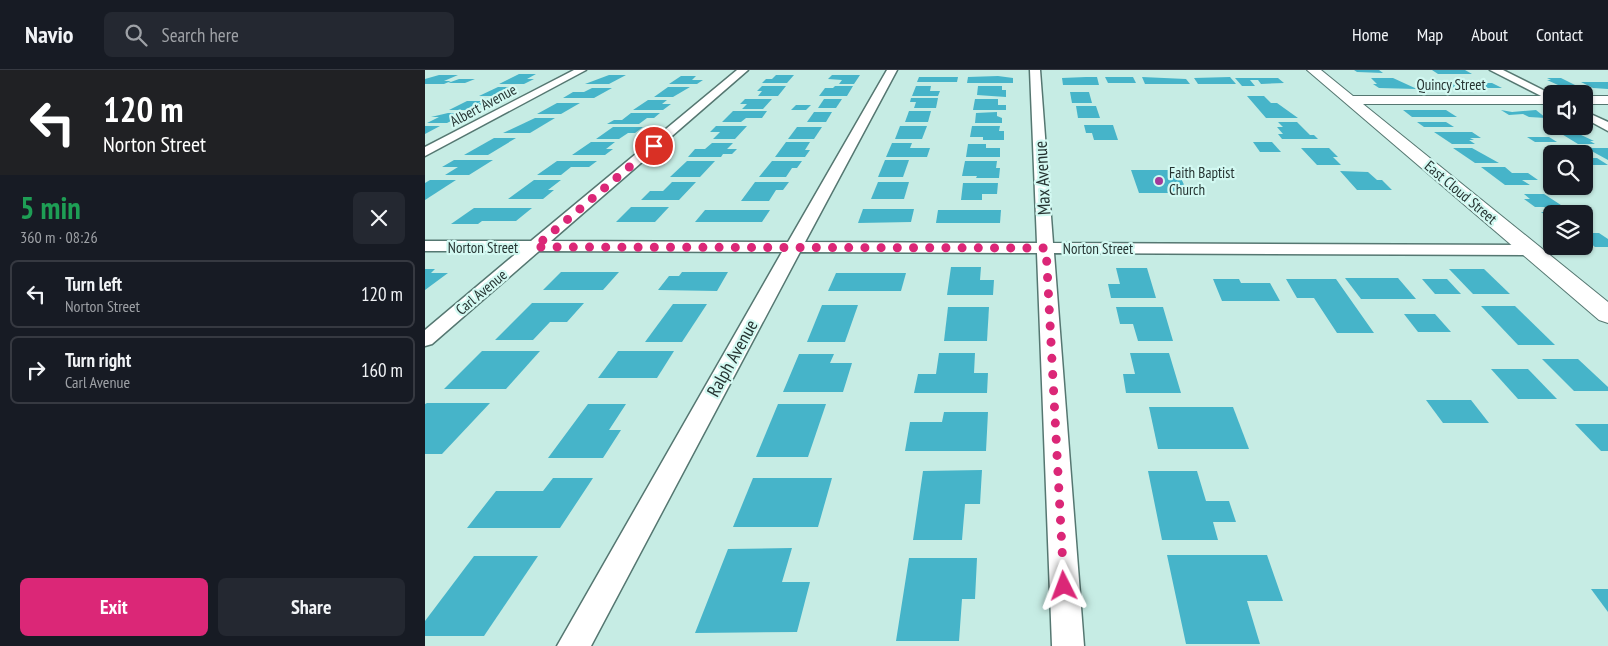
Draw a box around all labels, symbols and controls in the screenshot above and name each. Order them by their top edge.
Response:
search box [104,12,454,57]
text: Navio [25,19,74,50]
icon: search [122,21,150,49]
text: Search here [162,23,239,47]
text: Home [1352,23,1389,46]
text: Map [1417,23,1443,46]
text: About [1471,23,1508,46]
text: Contact [1536,23,1583,46]
street label: Quincy Street [1416,75,1486,94]
street label: Albert Avenue [446,80,520,130]
map controls [1543,85,1593,255]
button: sound [1543,85,1593,135]
text: 120 m [103,86,184,132]
icon: left [20,90,85,155]
pin [633,125,675,167]
text: Norton Street [103,130,206,158]
icon: arrive [640,132,668,160]
street label: Max Avenue [1029,140,1055,216]
button: search [1543,145,1593,195]
street label: East Cloud Street [1421,156,1501,228]
place label: Faith Baptist Church [1169,163,1235,199]
marker: Faith Baptist Church [1153,175,1165,187]
text: 5 min [20,188,81,227]
button: close [353,192,405,244]
button: layers [1543,205,1593,255]
text: 360 m · 08:26 [20,227,98,247]
street label: Norton Street [448,238,518,257]
street label: Norton Street [1063,239,1133,258]
street label: Carl Avenue [452,265,510,319]
text: Turn left [65,272,122,296]
icon: left [22,280,50,308]
text: 120 m [361,282,403,306]
text: Norton Street [65,296,140,316]
street label: Ralph Avenue [701,315,763,401]
text: Turn right [65,348,131,372]
icon: right [22,356,50,384]
text: 160 m [361,358,403,382]
text: Carl Avenue [65,372,130,392]
position arrow [1037,559,1089,611]
button: Exit [20,578,208,636]
button: Share [218,578,405,636]

